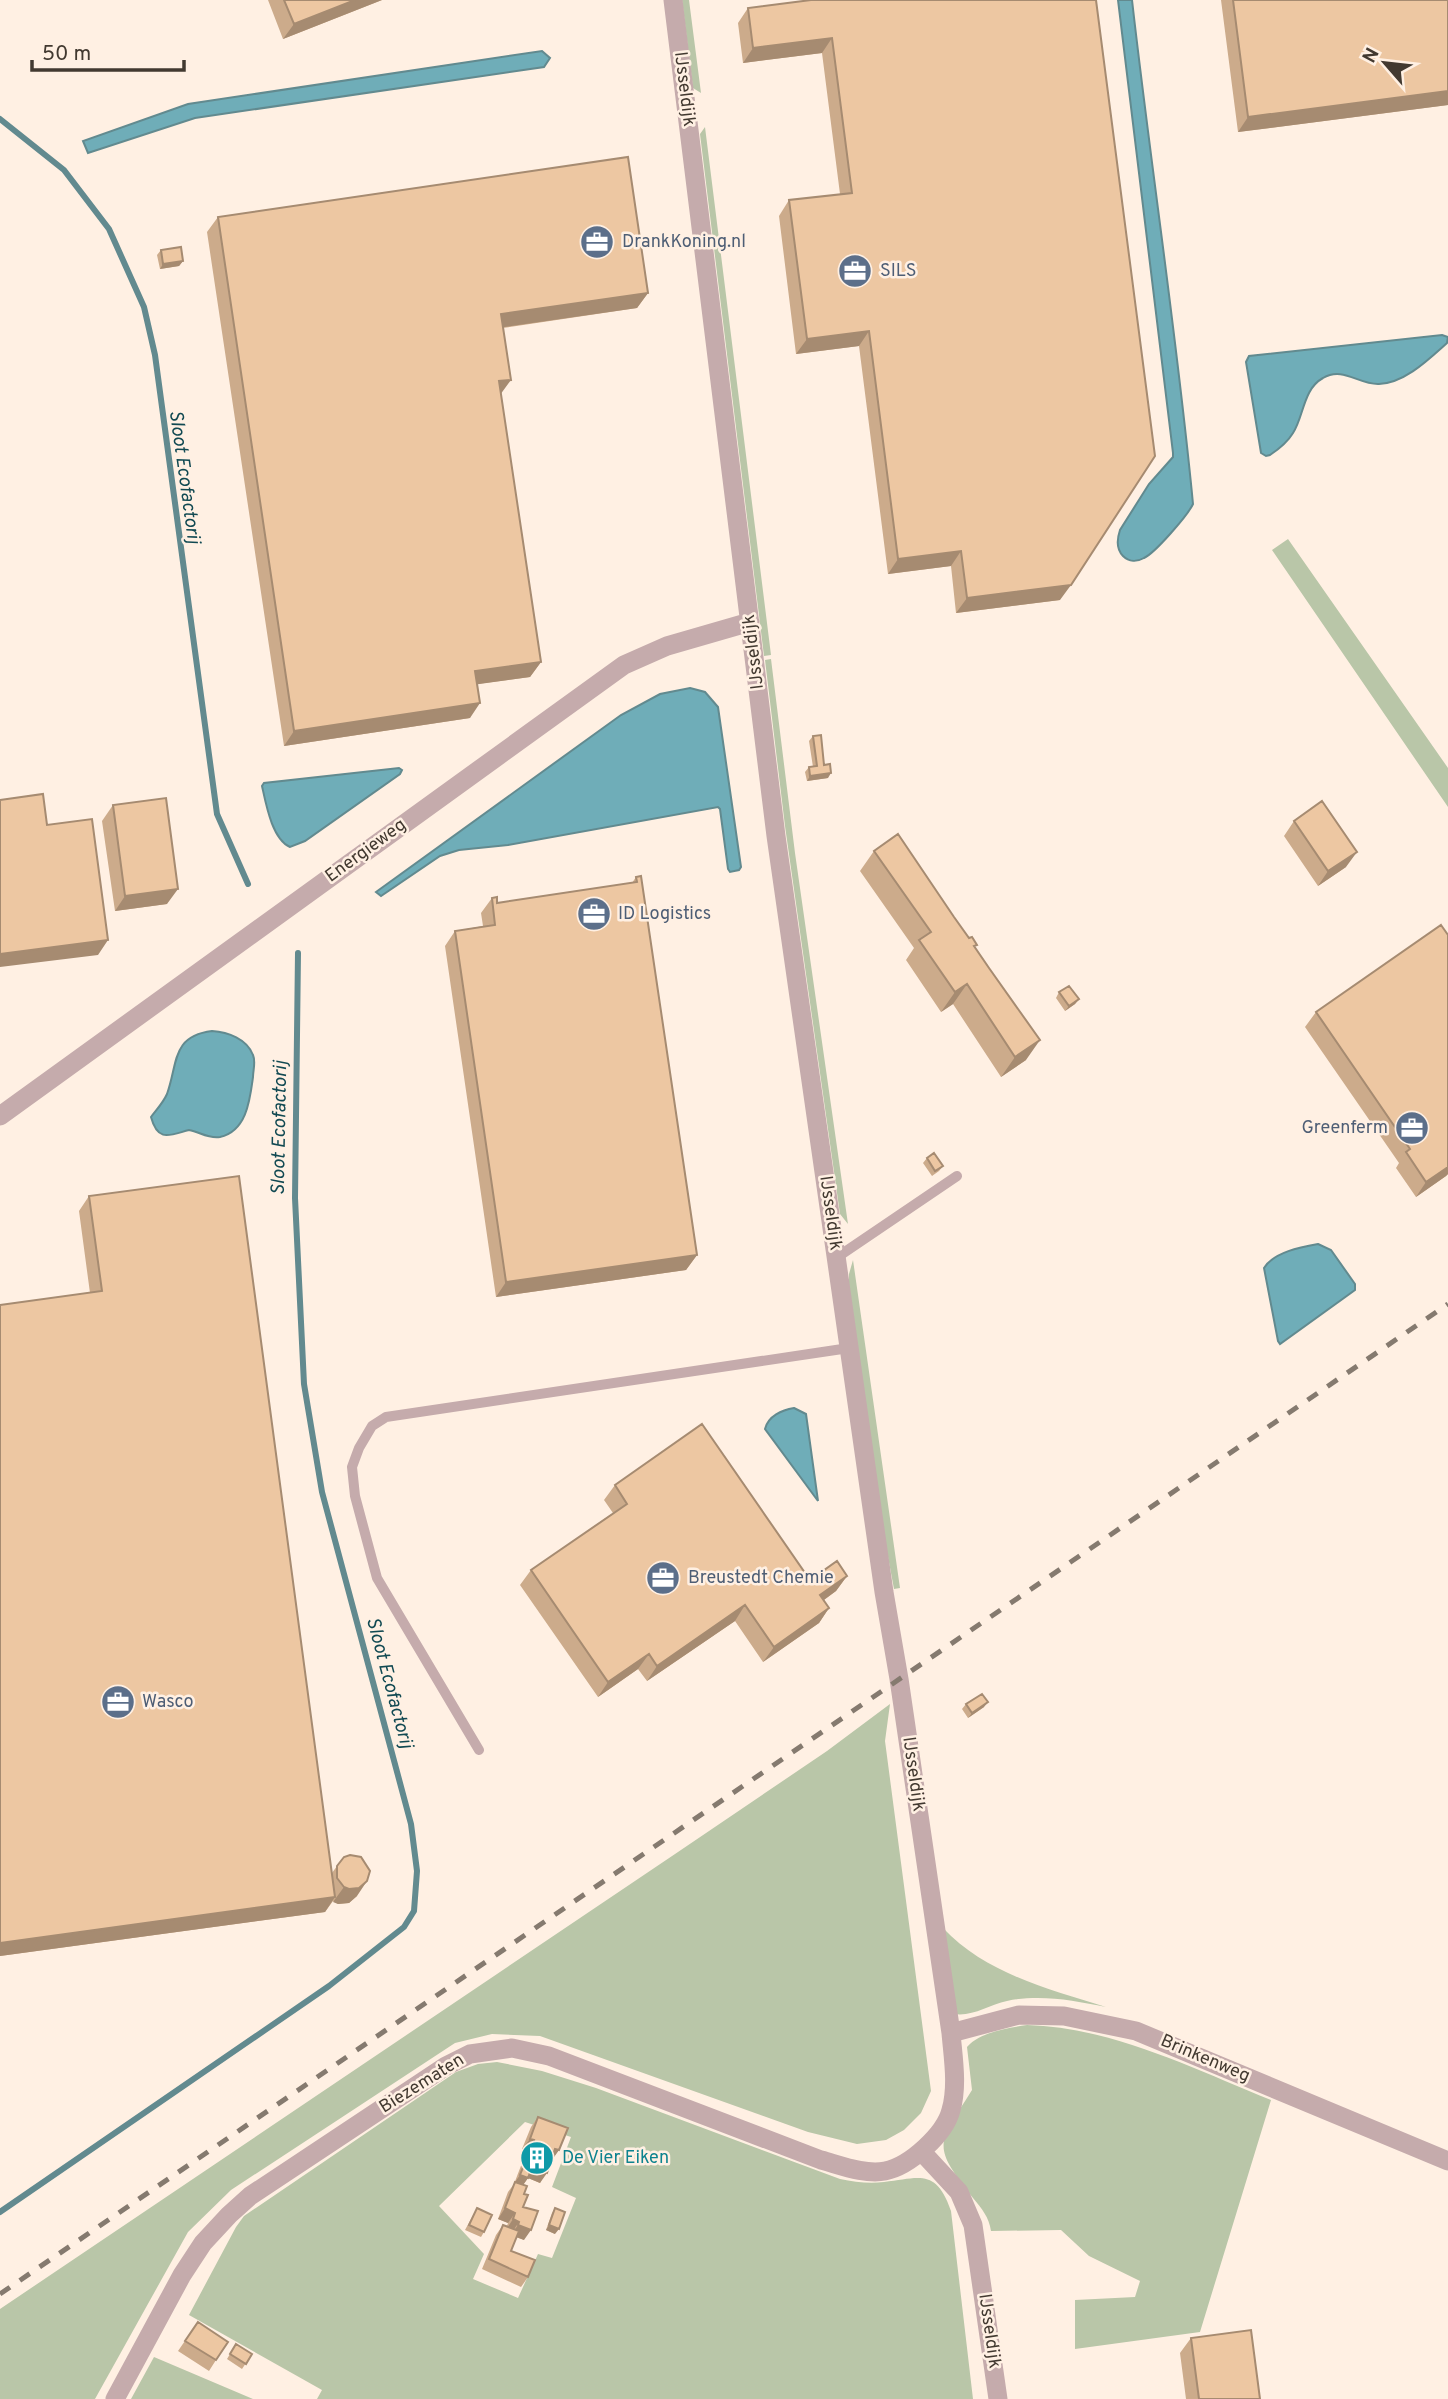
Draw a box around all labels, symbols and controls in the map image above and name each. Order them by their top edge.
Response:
scale bar [32,28,184,72]
north arrow [1350,28,1420,98]
text: 50 m [42,41,91,68]
text: N [1358,44,1386,68]
street label: IJsseldijk [668,50,700,128]
office icon: DrankKoning.nl [578,223,616,261]
place label: DrankKoning.nl [622,231,746,254]
office icon: SILS [836,252,874,290]
place label: SILS [880,260,916,283]
water label: Sloot Ecofactorij [163,409,205,547]
street label: IJsseldijk [738,613,770,691]
street label: Energieweg [321,814,411,888]
office icon: ID Logistics [575,895,613,933]
place label: ID Logistics [618,903,711,926]
water label: Sloot Ecofactorij [267,1059,293,1196]
office icon: Greenferm [1393,1109,1431,1147]
place label: Greenferm [1301,1117,1388,1140]
street label: IJsseldijk [813,1174,847,1252]
office icon: Breustedt Chemie [644,1559,682,1597]
place label: Breustedt Chemie [688,1567,834,1590]
water label: Sloot Ecofactorij [360,1615,418,1752]
office icon: Wasco [99,1683,137,1721]
place label: Wasco [142,1691,194,1714]
street label: IJsseldijk [896,1735,930,1813]
street label: Brinkenweg [1157,2030,1253,2088]
street label: Biezematen [375,2049,469,2119]
building icon: De Vier Eiken [518,2139,556,2177]
place label: De Vier Eiken [562,2147,669,2170]
street label: IJsseldijk [972,2292,1006,2370]

